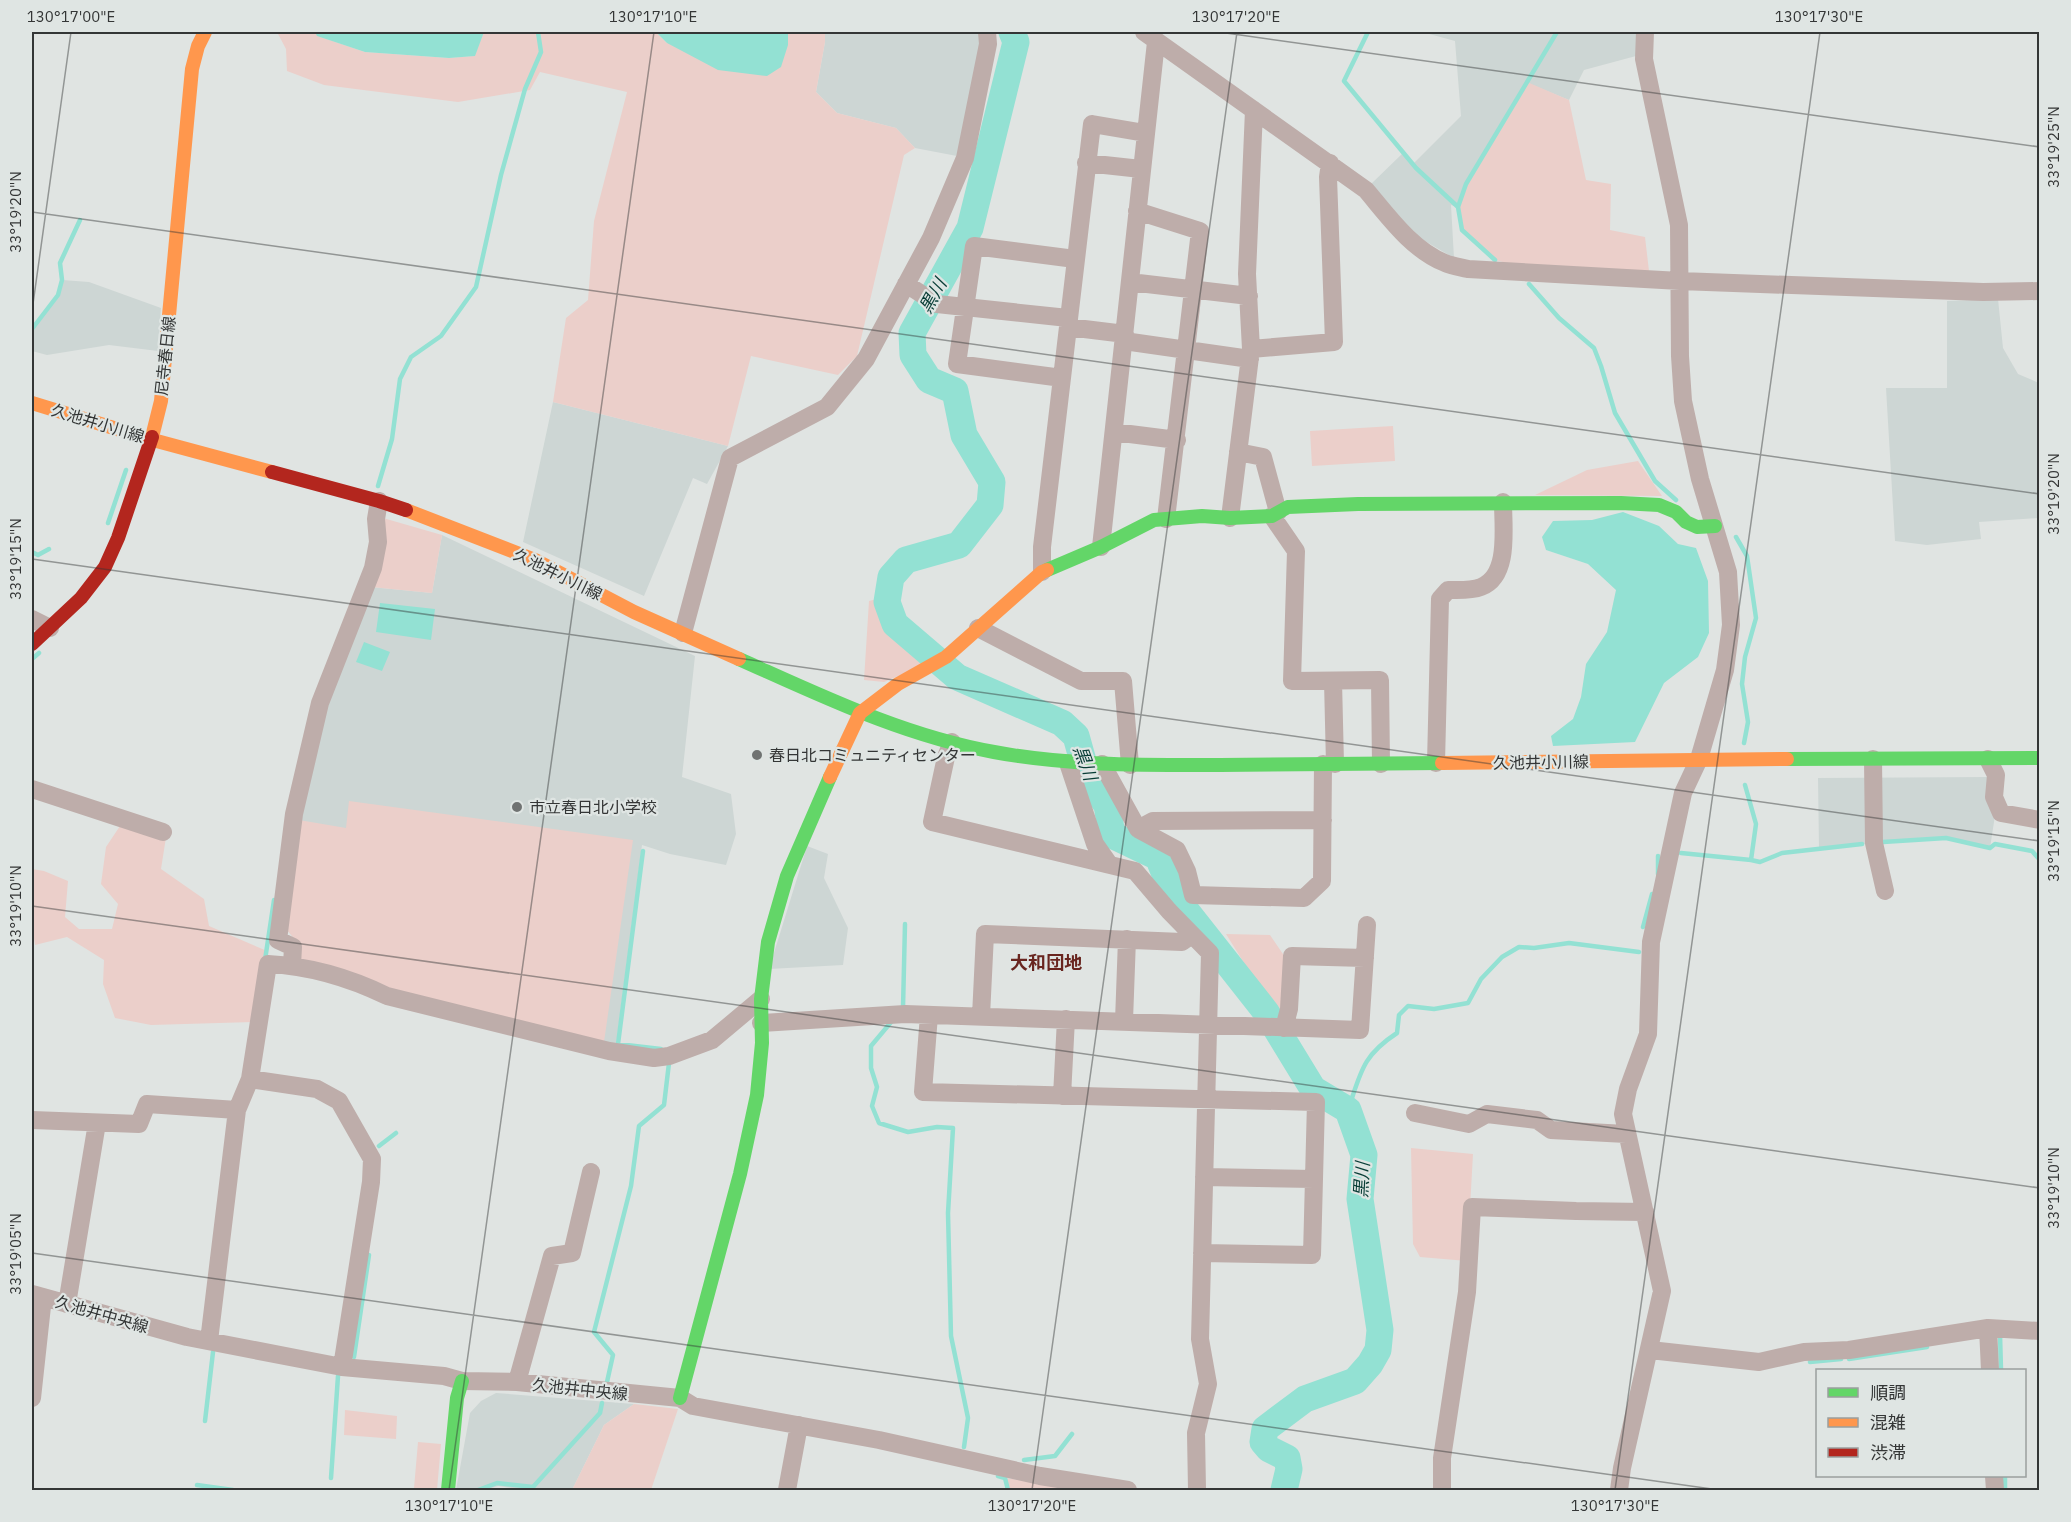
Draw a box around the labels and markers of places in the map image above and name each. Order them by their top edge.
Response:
place label: 春日北コミュニティセンター [769,745,976,765]
marker: 春日北コミュニティセンター [750,748,764,762]
place label: 市立春日北小学校 [529,797,657,817]
marker: 市立春日北小学校 [510,800,524,814]

